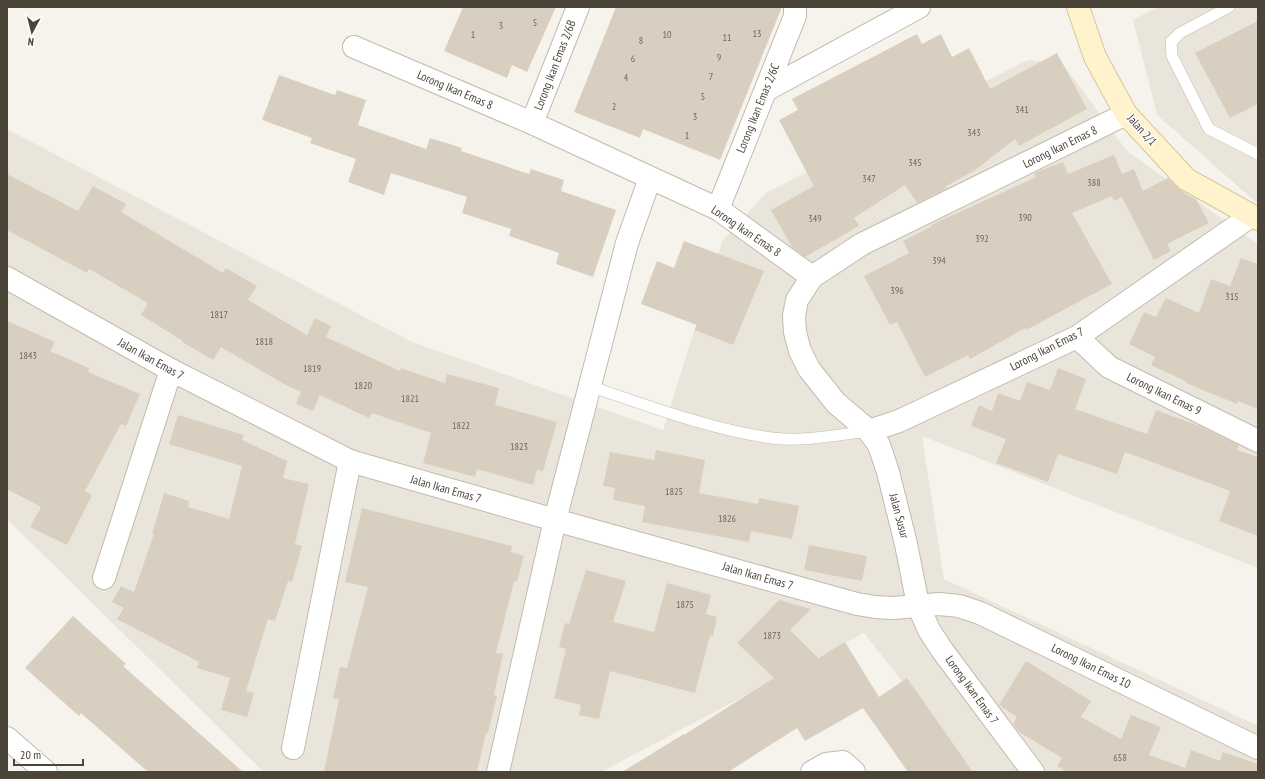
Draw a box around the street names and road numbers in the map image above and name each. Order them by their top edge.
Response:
street label: Lorong Ikan Emas 2/6B [530,17,579,112]
street label: Lorong Ikan Emas 2/6C [733,60,783,155]
street label: Lorong Ikan Emas 8 [415,67,495,112]
street label: Jalan 2/1 [1124,110,1160,149]
street label: Lorong Ikan Emas 8 [1020,122,1099,171]
street label: Lorong Ikan Emas 8 [709,202,784,259]
street label: Lorong Ikan Emas 7 [1007,323,1086,374]
street label: Jalan Ikan Emas 7 [115,334,187,383]
street label: Lorong Ikan Emas 9 [1125,369,1204,418]
street label: Jalan Ikan Emas 7 [408,471,483,506]
street label: Jalan Susur [886,491,913,541]
street label: Jalan Ikan Emas 7 [720,558,795,593]
street label: Lorong Ikan Emas 10 [1049,640,1133,691]
street label: Lorong Ikan Emas 7 [943,653,1002,727]

